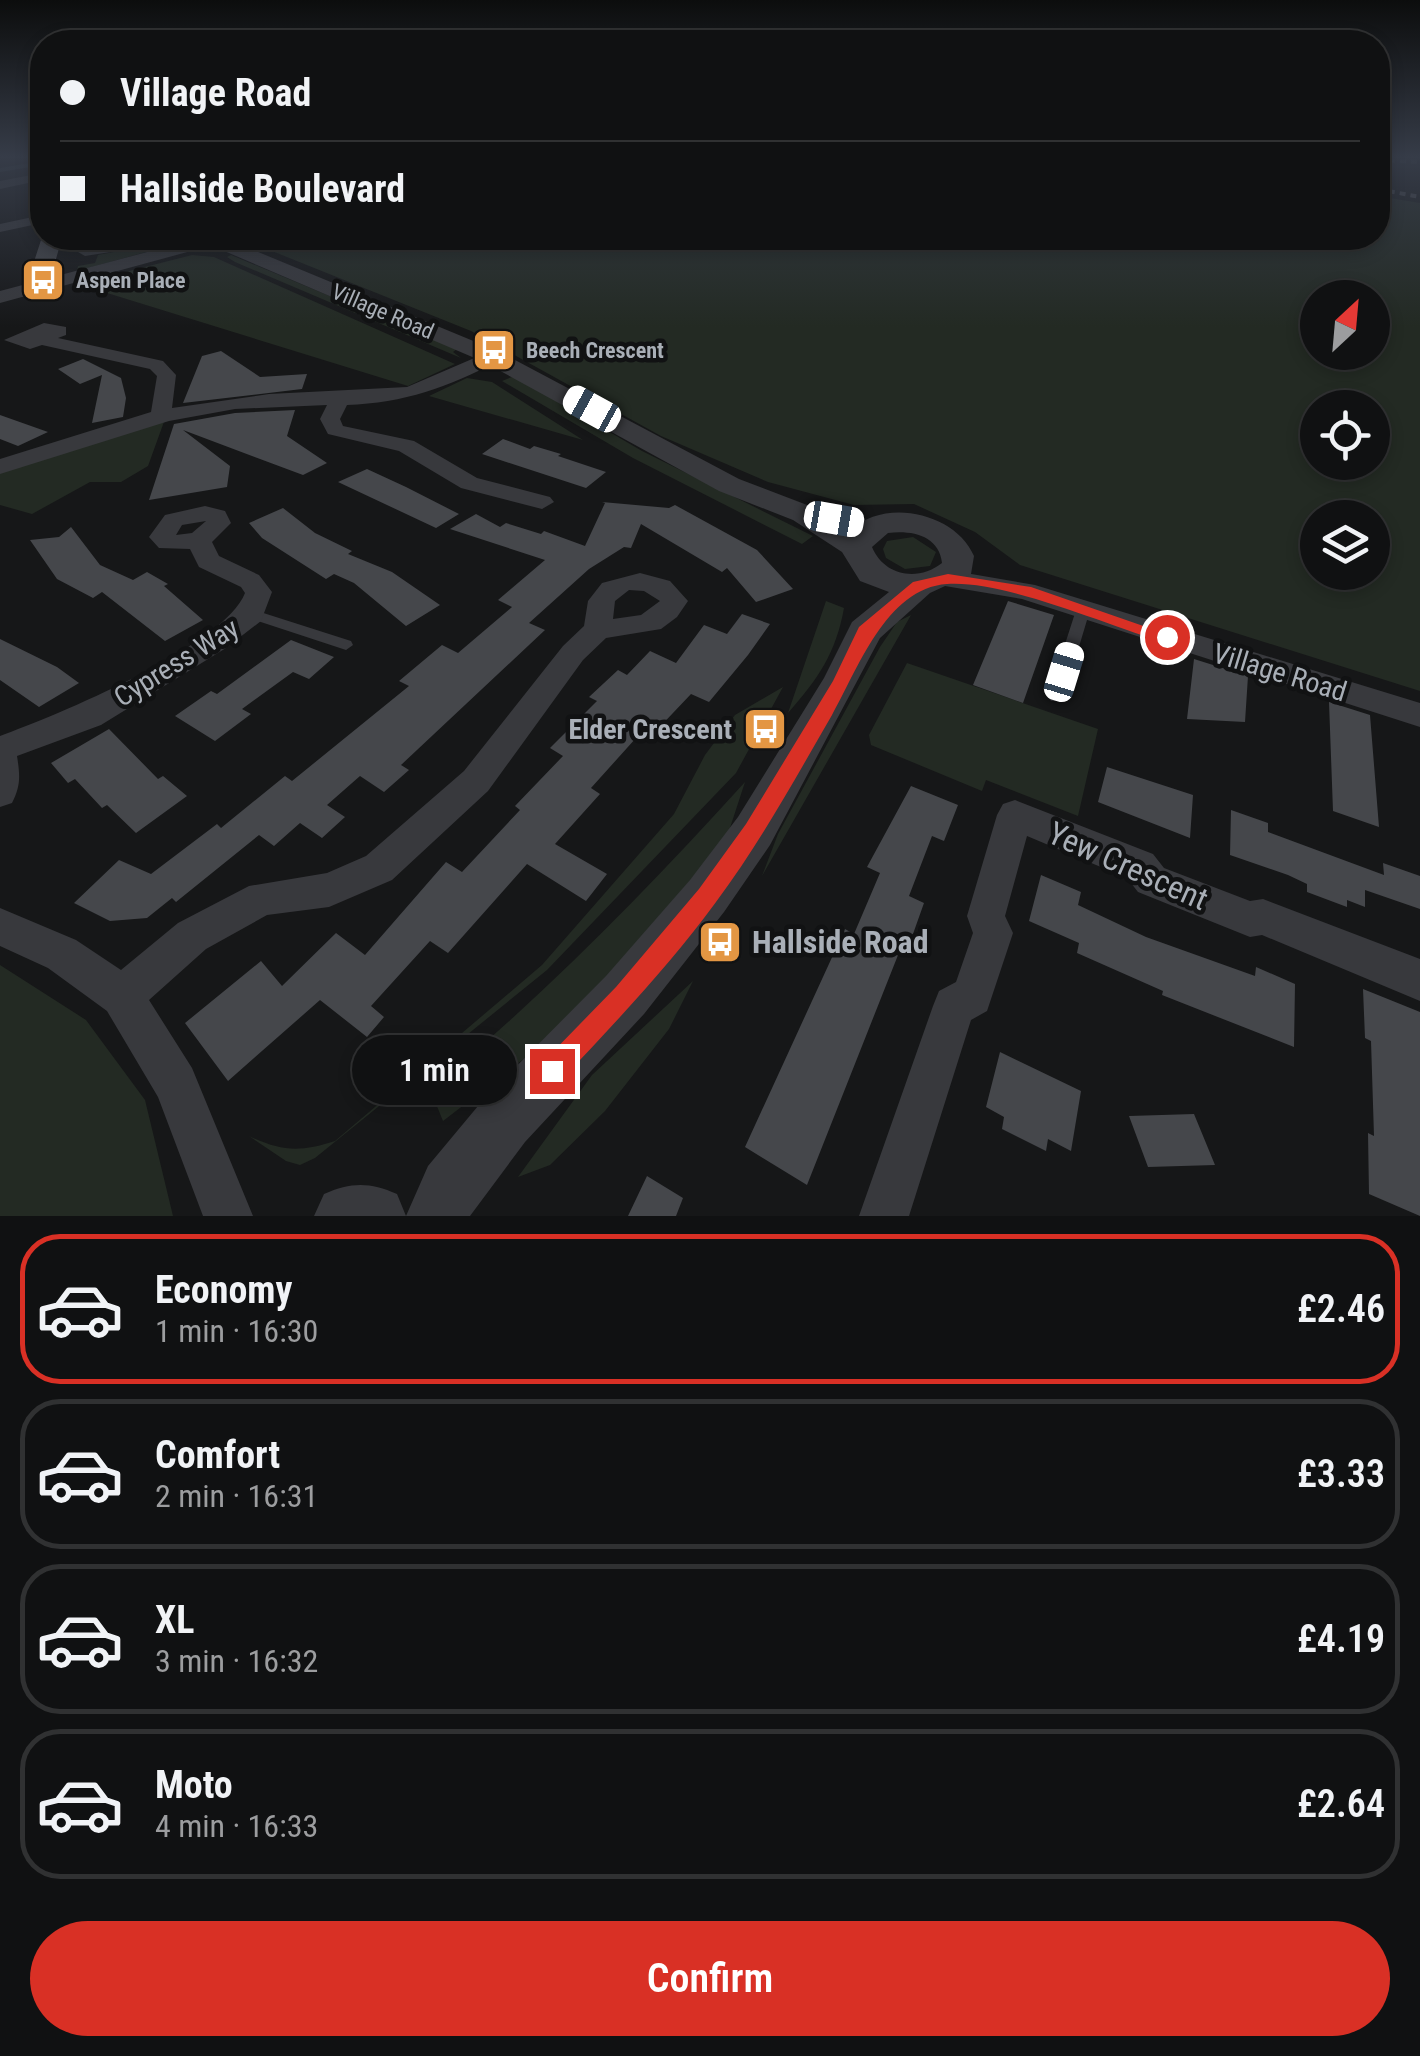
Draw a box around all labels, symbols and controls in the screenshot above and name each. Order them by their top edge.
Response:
text: Village Road [120,71,311,115]
text: Hallside Boulevard [120,167,405,211]
bus stop icon: Aspen Place [20,257,66,303]
place label: Aspen Place [76,268,186,293]
street label: Village Road [328,279,438,344]
north arrow [1300,280,1390,370]
map controls [1300,280,1390,590]
bus stop icon: Beech Crescent [471,327,517,373]
place label: Beech Crescent [526,338,664,363]
car [558,381,626,437]
button: locate [1300,390,1390,480]
car [802,499,866,539]
button: layers [1300,500,1390,590]
street label: Cypress Way [108,611,245,714]
route start [1145,615,1190,660]
street label: Village Road [1209,637,1351,708]
car [1041,639,1087,705]
bus stop icon: Elder Crescent [742,706,788,752]
place label: Elder Crescent [568,713,732,746]
street label: Yew Crescent [1042,814,1214,918]
bus stop icon: Hallside Road [697,919,743,965]
place label: Hallside Road [752,923,929,961]
callout: 1 min [352,1036,517,1106]
route end [530,1049,575,1094]
text: 1 min [399,1051,470,1089]
icon: car [35,1264,125,1354]
text: Economy [155,1268,292,1312]
text: £2.46 [1297,1287,1385,1331]
text: 1 min · 16:30 [155,1312,318,1350]
icon: car [35,1429,125,1519]
text: Comfort [155,1433,280,1477]
text: £3.33 [1297,1452,1385,1496]
text: 2 min · 16:31 [155,1477,318,1515]
icon: car [35,1594,125,1684]
text: XL [155,1598,194,1642]
text: £4.19 [1297,1617,1385,1661]
text: 3 min · 16:32 [155,1642,318,1680]
icon: car [35,1759,125,1849]
text: Moto [155,1763,233,1807]
text: £2.64 [1297,1782,1385,1826]
text: 4 min · 16:33 [155,1807,318,1845]
button: Confirm [30,1921,1390,2036]

